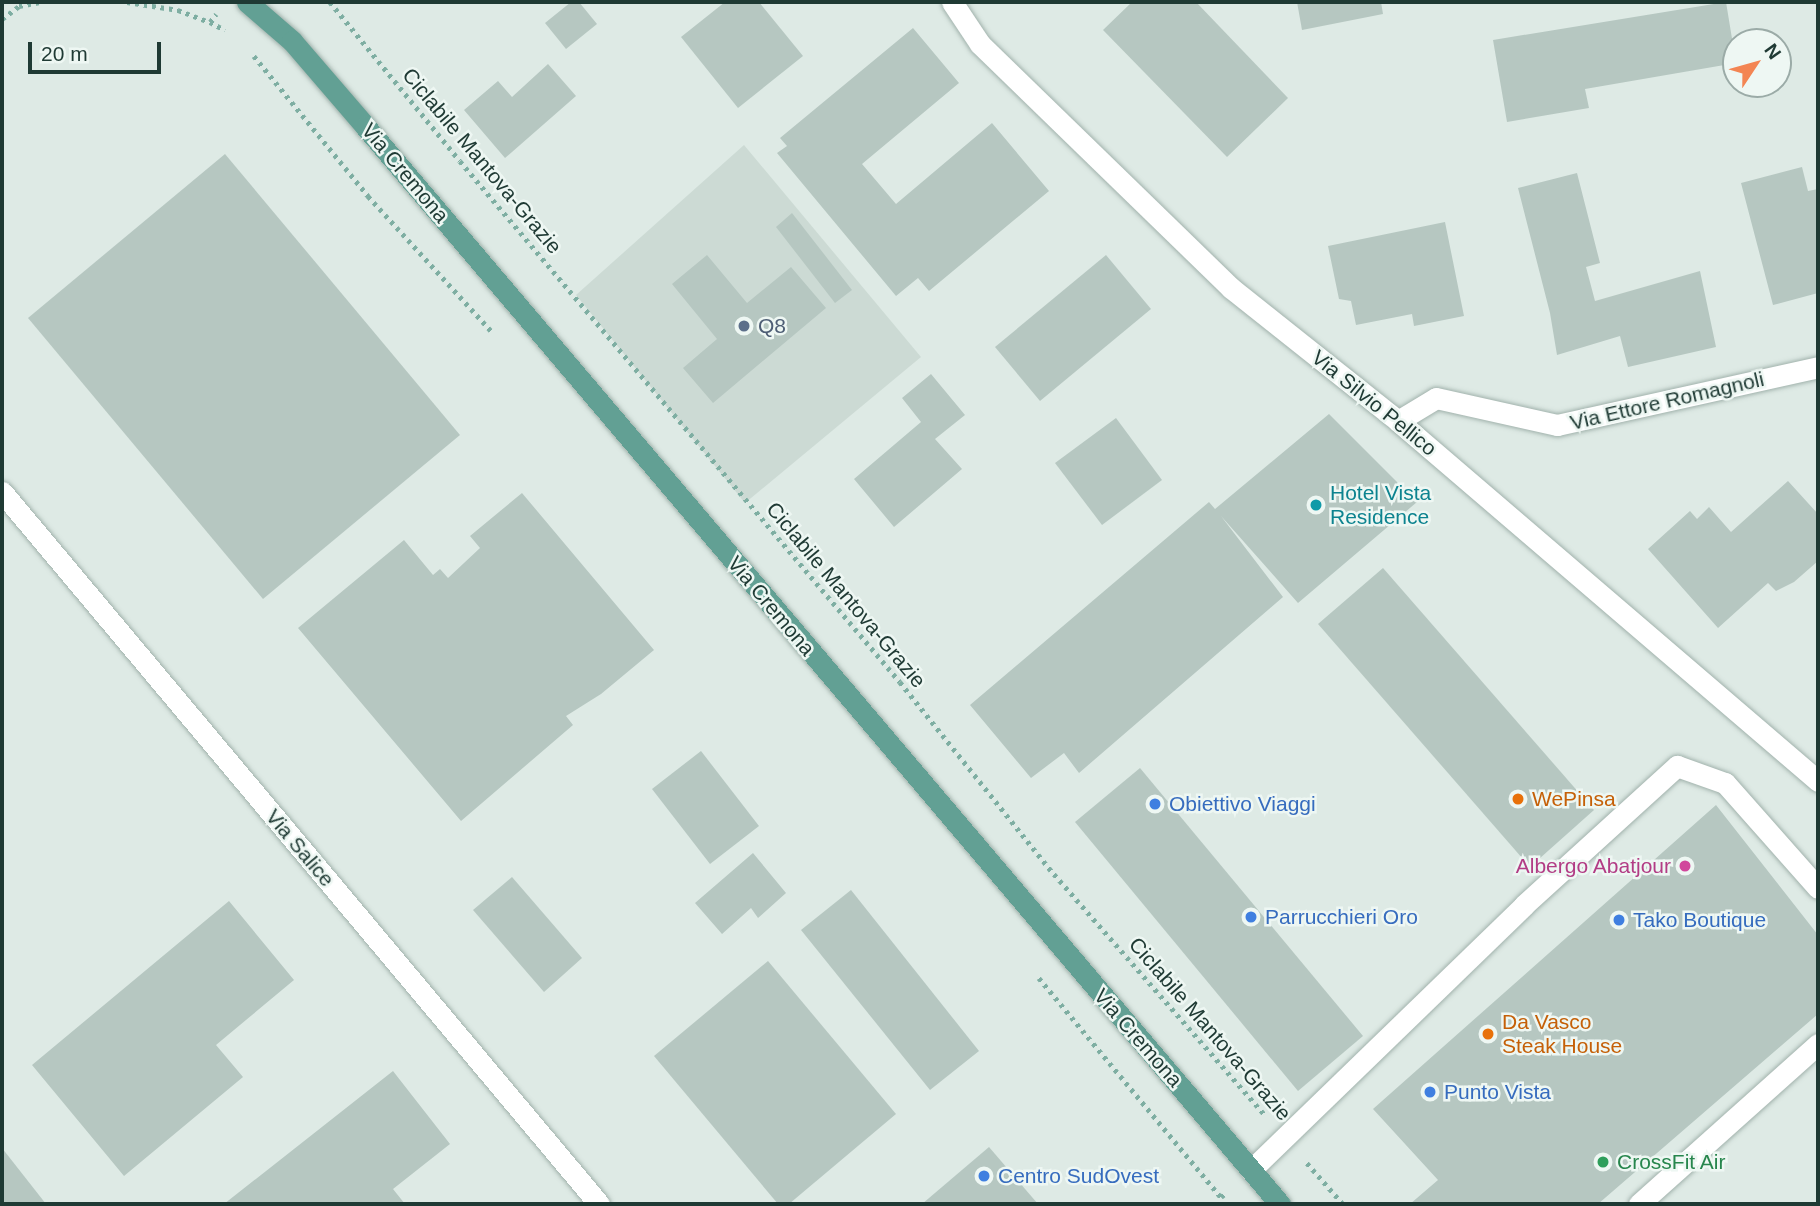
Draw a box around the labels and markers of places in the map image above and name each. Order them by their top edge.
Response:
place label: Q8 [758,313,786,339]
marker: Q8 [736,318,752,334]
place label: Hotel Vista Residence [1330,480,1431,530]
marker: Hotel Vista Residence [1308,497,1324,513]
place label: WePinsa [1532,786,1616,812]
place label: Obiettivo Viaggi [1169,791,1316,817]
marker: WePinsa [1510,791,1526,807]
marker: Obiettivo Viaggi [1147,796,1163,812]
place label: Albergo Abatjour [1515,853,1671,879]
marker: Albergo Abatjour [1677,858,1693,874]
place label: Parrucchieri Oro [1265,904,1418,930]
place label: Tako Boutique [1633,907,1766,933]
marker: Parrucchieri Oro [1243,909,1259,925]
marker: Tako Boutique [1611,912,1627,928]
place label: Da Vasco Steak House [1502,1009,1622,1059]
marker: Da Vasco Steak House [1480,1026,1496,1042]
place label: Punto Vista [1444,1079,1551,1105]
marker: Punto Vista [1422,1084,1438,1100]
place label: CrossFit Air [1617,1149,1727,1175]
marker: CrossFit Air [1595,1154,1611,1170]
place label: Centro SudOvest [998,1163,1159,1189]
marker: Centro SudOvest [976,1168,992,1184]

